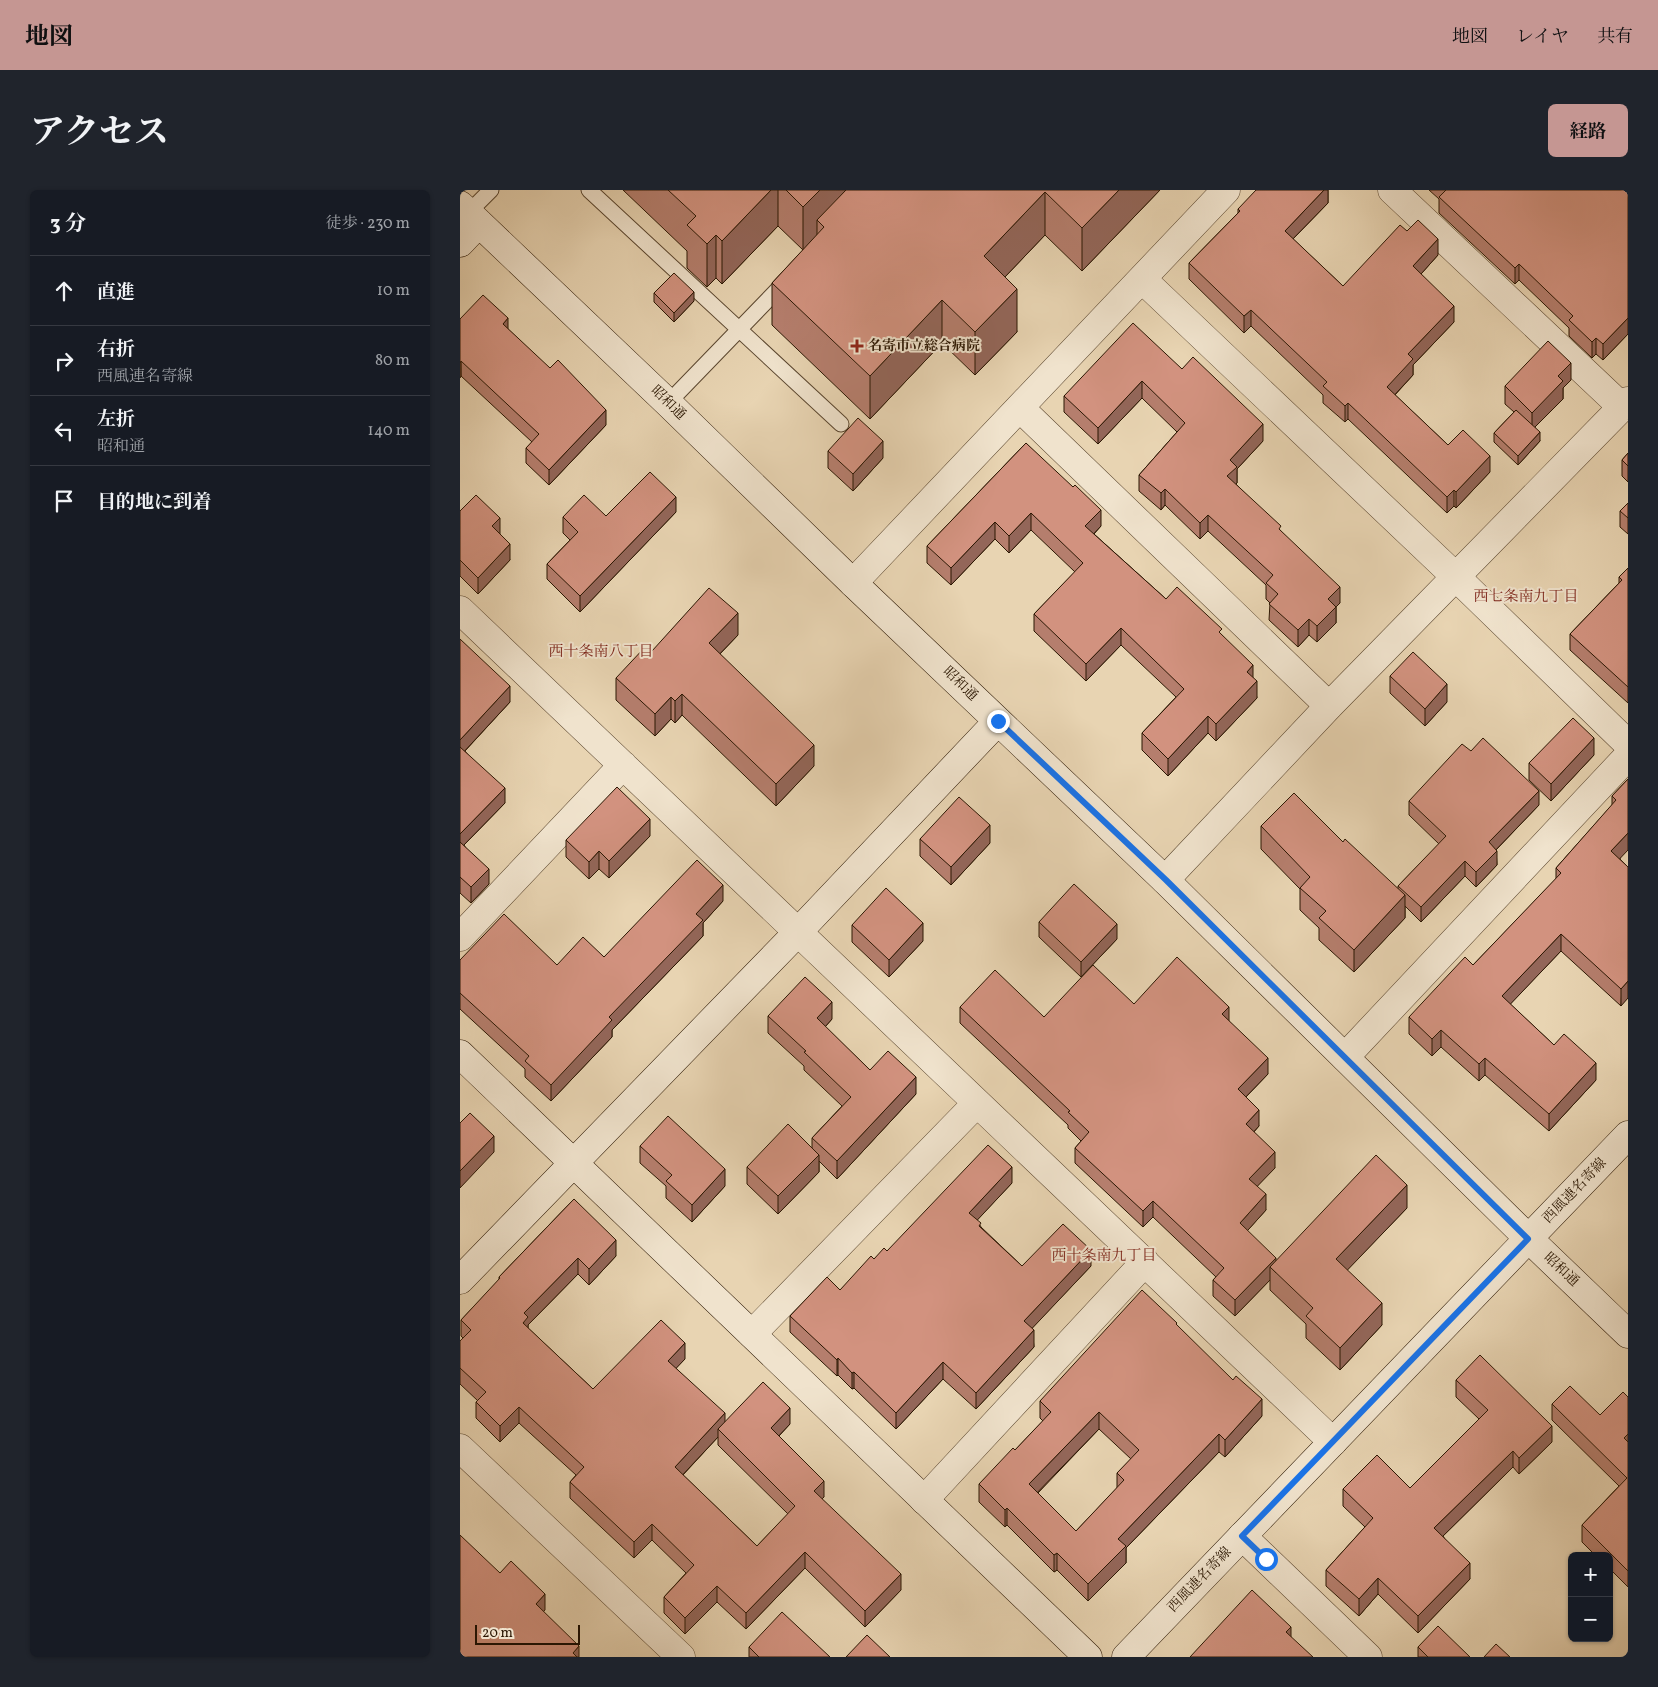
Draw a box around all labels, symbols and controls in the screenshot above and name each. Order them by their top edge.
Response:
text: 地図 [25,21,73,55]
text: 地図 [1452,25,1488,50]
text: レイヤ [1516,25,1569,50]
text: 共有 [1597,25,1633,50]
button: 経路 [1548,104,1628,157]
text: アクセス [30,110,169,158]
text: 3 分 [50,210,86,239]
text: 徒歩 · 230 m [325,213,410,235]
icon: ahead [50,277,78,305]
text: 直進 [97,280,135,306]
text: 10 m [377,280,410,302]
text: 右折 [97,337,135,363]
place label: 名寄市立総合病院 [868,337,980,356]
marker: 名寄市立総合病院 [850,339,864,353]
icon: right [50,347,78,375]
text: 80 m [375,350,410,372]
text: 西風連名寄線 [97,366,193,388]
street label: 昭和通 [646,382,690,424]
text: 左折 [97,407,135,433]
icon: left [50,417,78,445]
text: 140 m [368,420,410,442]
text: 昭和通 [97,436,145,458]
icon: arrive [50,487,78,515]
text: 目的地に到着 [97,490,211,516]
district label: 西七条南九丁目 [1473,587,1579,608]
district label: 西十条南八丁目 [548,642,654,663]
street label: 昭和通 [938,663,982,705]
route end [987,710,1010,733]
street label: 西風連名寄線 [1539,1154,1611,1228]
district label: 西十条南九丁目 [1051,1246,1157,1267]
street label: 昭和通 [1539,1249,1583,1291]
street label: 西風連名寄線 [1164,1543,1236,1617]
route start [1255,1548,1278,1571]
map controls [1568,1552,1613,1642]
button: + [1568,1552,1613,1597]
button: − [1568,1597,1613,1642]
scale bar [475,1622,580,1645]
text: 20 m [482,1624,513,1643]

